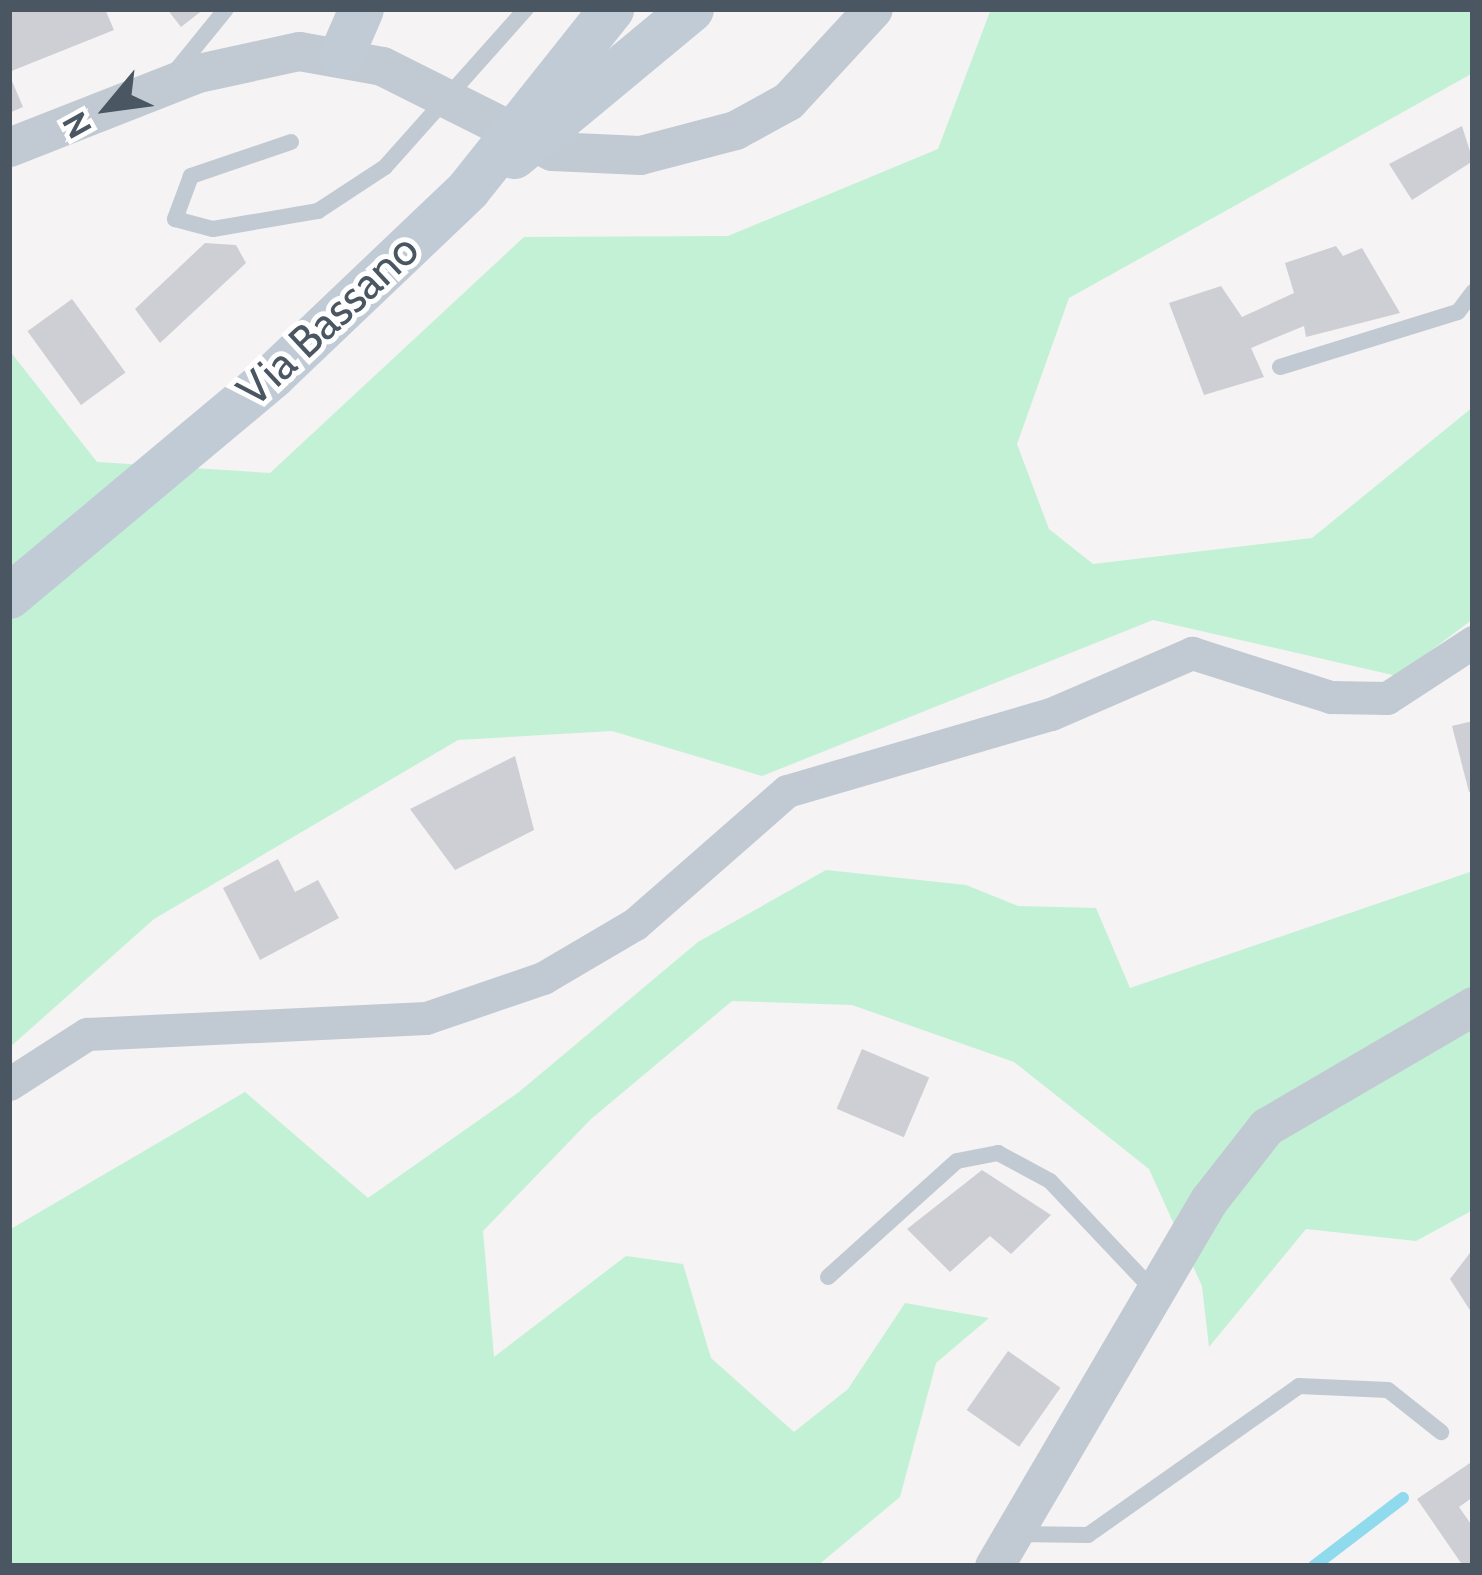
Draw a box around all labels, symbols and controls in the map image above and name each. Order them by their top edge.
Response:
north arrow [48,48,168,168]
text: N [53,106,100,145]
street label: Via Bassano [226,223,430,417]

